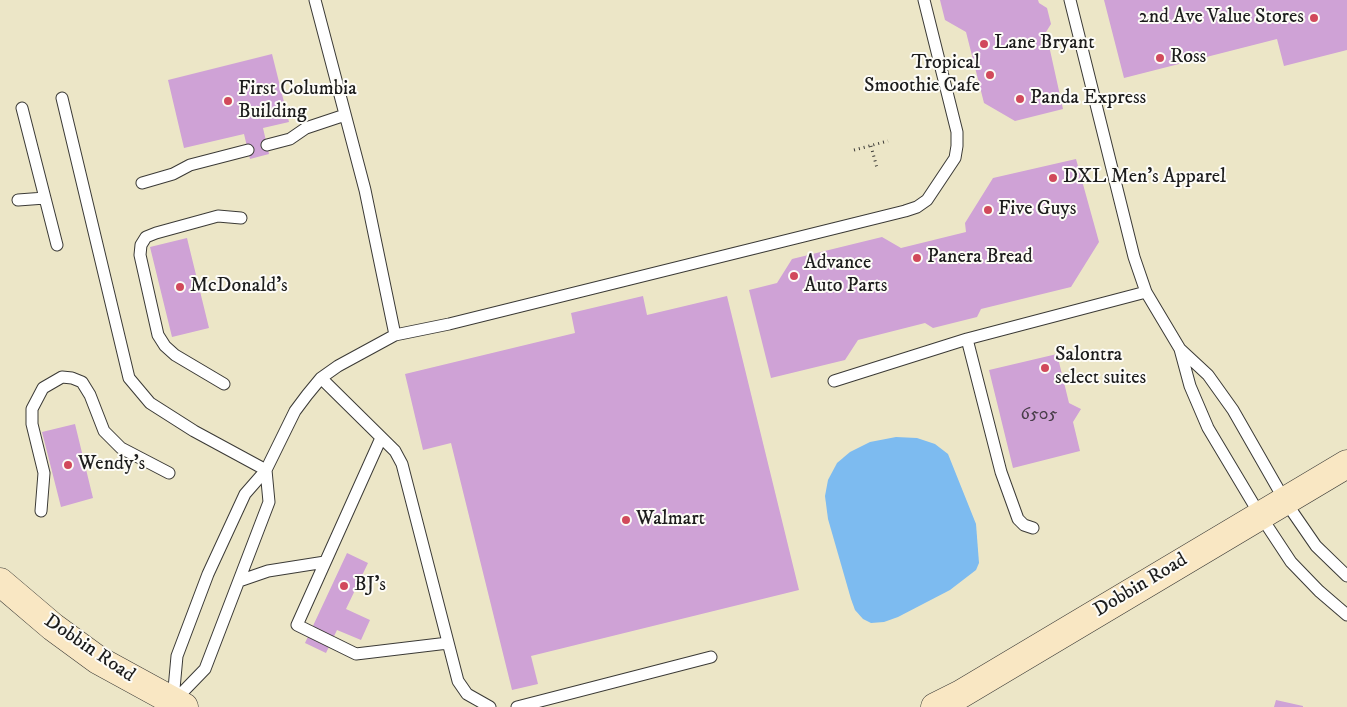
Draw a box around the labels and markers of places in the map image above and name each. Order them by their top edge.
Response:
place label: 2nd Ave Value Stores [1139,6,1304,30]
marker: 2nd Ave Value Stores [1308,12,1320,24]
place label: Lane Bryant [994,32,1095,56]
marker: Lane Bryant [978,38,990,50]
place label: Ross [1170,46,1206,70]
place label: Tropical Smoothie Cafe [864,52,980,99]
marker: Ross [1154,52,1166,64]
marker: Tropical Smoothie Cafe [984,69,996,81]
place label: First Columbia Building [238,78,357,125]
place label: Panda Express [1030,87,1146,111]
marker: Panda Express [1014,93,1026,105]
marker: First Columbia Building [222,95,234,107]
place label: DXL Men's Apparel [1063,166,1226,190]
marker: DXL Men's Apparel [1047,172,1059,184]
place label: Five Guys [998,198,1077,222]
marker: Five Guys [982,204,994,216]
place label: Panera Bread [927,246,1033,270]
place label: Advance Auto Parts [804,252,887,299]
marker: Panera Bread [911,252,923,264]
marker: Advance Auto Parts [788,270,800,282]
place label: McDonald's [190,275,288,299]
marker: McDonald's [174,281,186,293]
place label: Salontra select suites [1055,344,1146,391]
marker: Salontra select suites [1039,362,1051,374]
place label: Wendy's [78,453,145,477]
marker: Wendy's [62,459,74,471]
place label: Walmart [636,508,705,532]
marker: Walmart [620,514,632,526]
place label: BJ's [354,574,386,598]
marker: BJ's [338,580,350,592]

